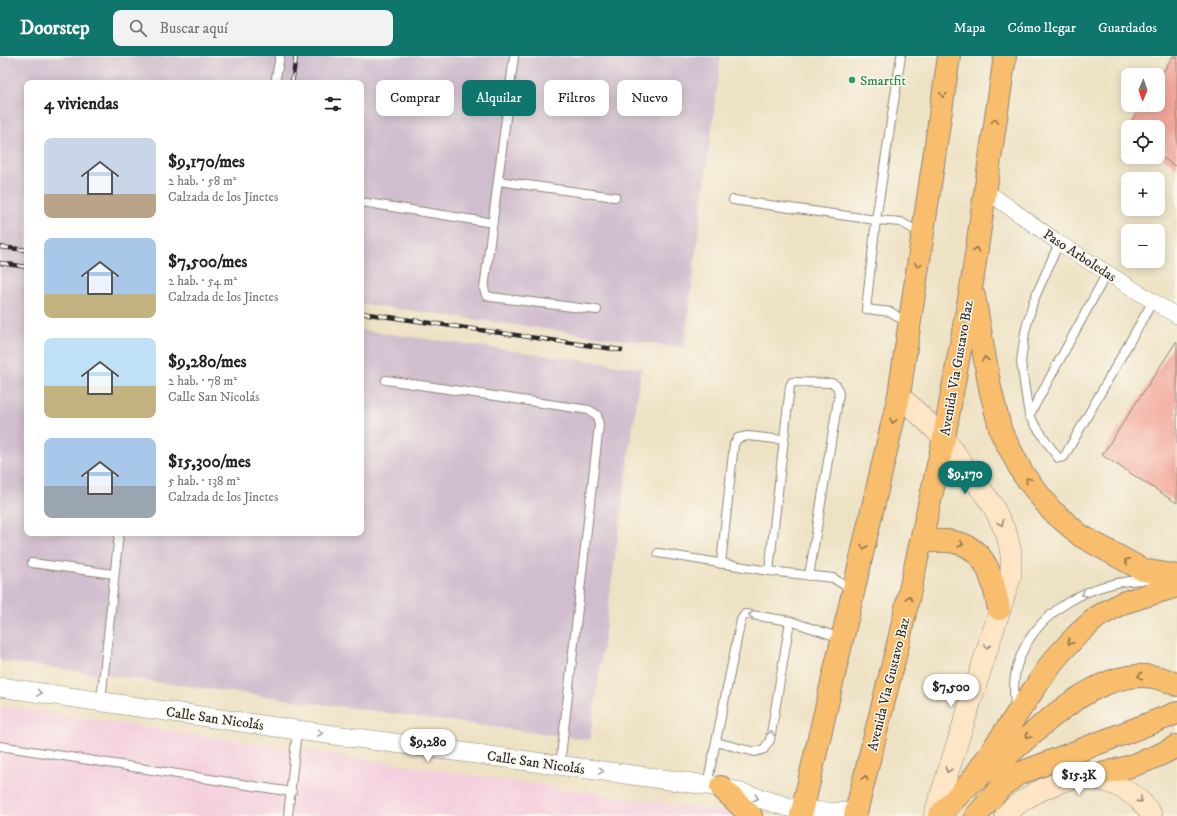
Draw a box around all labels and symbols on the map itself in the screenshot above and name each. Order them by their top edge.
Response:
north arrow [1121,68,1165,112]
place label: Smartfit [860,72,906,90]
marker: Smartfit [847,75,857,85]
one-way arrow [939,92,948,98]
one-way arrow [990,118,999,125]
street label: Paso Arboledas [1040,226,1120,286]
one-way arrow [971,247,980,253]
one-way arrow [914,262,923,268]
street label: Avenida Via Gustavo Baz [936,299,978,437]
one-way arrow [981,356,990,362]
one-way arrow [889,417,897,424]
pin: $9,170 [932,461,998,495]
one-way arrow [1026,477,1033,484]
one-way arrow [996,518,1004,526]
one-way arrow [957,539,964,548]
one-way arrow [860,544,868,550]
one-way arrow [1124,558,1131,566]
one-way arrow [1081,589,1089,597]
one-way arrow [904,594,913,601]
one-way arrow [748,610,755,619]
street label: Avenida Via Gustavo Baz [864,616,914,753]
one-way arrow [1068,637,1075,645]
one-way arrow [983,643,992,650]
one-way arrow [1137,672,1143,681]
pin: $7,500 [918,674,984,708]
one-way arrow [36,688,42,697]
street label: Calle San Nicolás [165,703,265,735]
one-way arrow [317,728,323,737]
pin: $9,280 [395,729,461,763]
one-way arrow [766,730,775,736]
one-way arrow [1025,732,1033,739]
street label: Calle San Nicolás [486,747,586,779]
pin: $15.3K [1046,762,1112,796]
one-way arrow [598,766,604,775]
one-way arrow [944,767,953,774]
one-way arrow [860,775,869,782]
one-way arrow [753,793,760,802]
one-way arrow [1135,796,1142,803]

